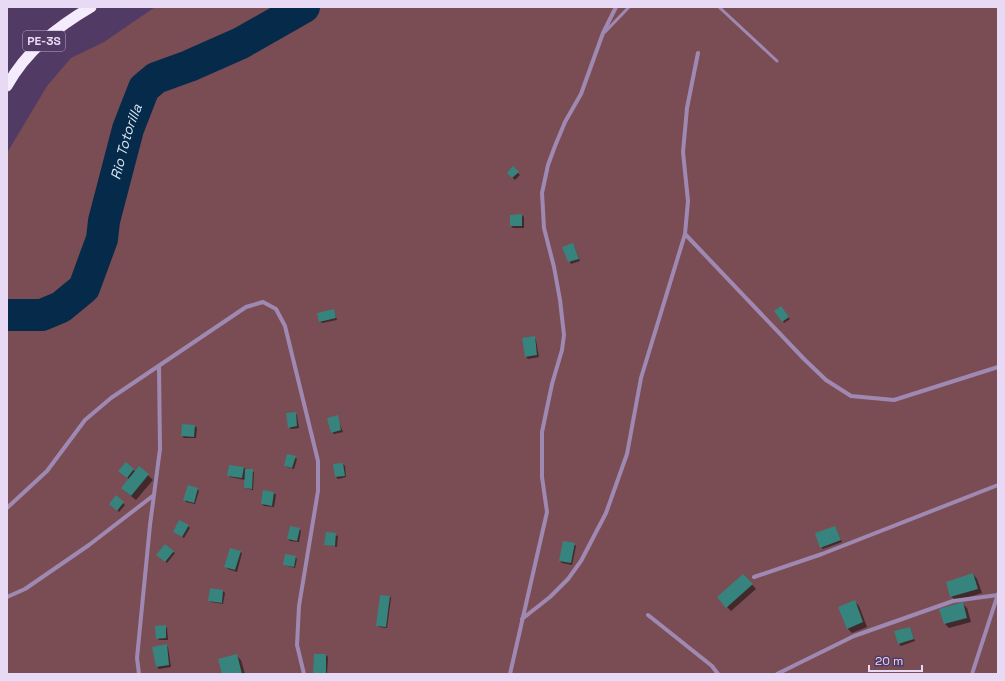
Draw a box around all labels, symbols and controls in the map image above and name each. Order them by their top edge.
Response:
road number: PE-3S [23,31,65,51]
water label: Rio Totorilla [106,101,146,181]
scale bar [869,647,922,673]
text: 20 m [875,653,903,669]

